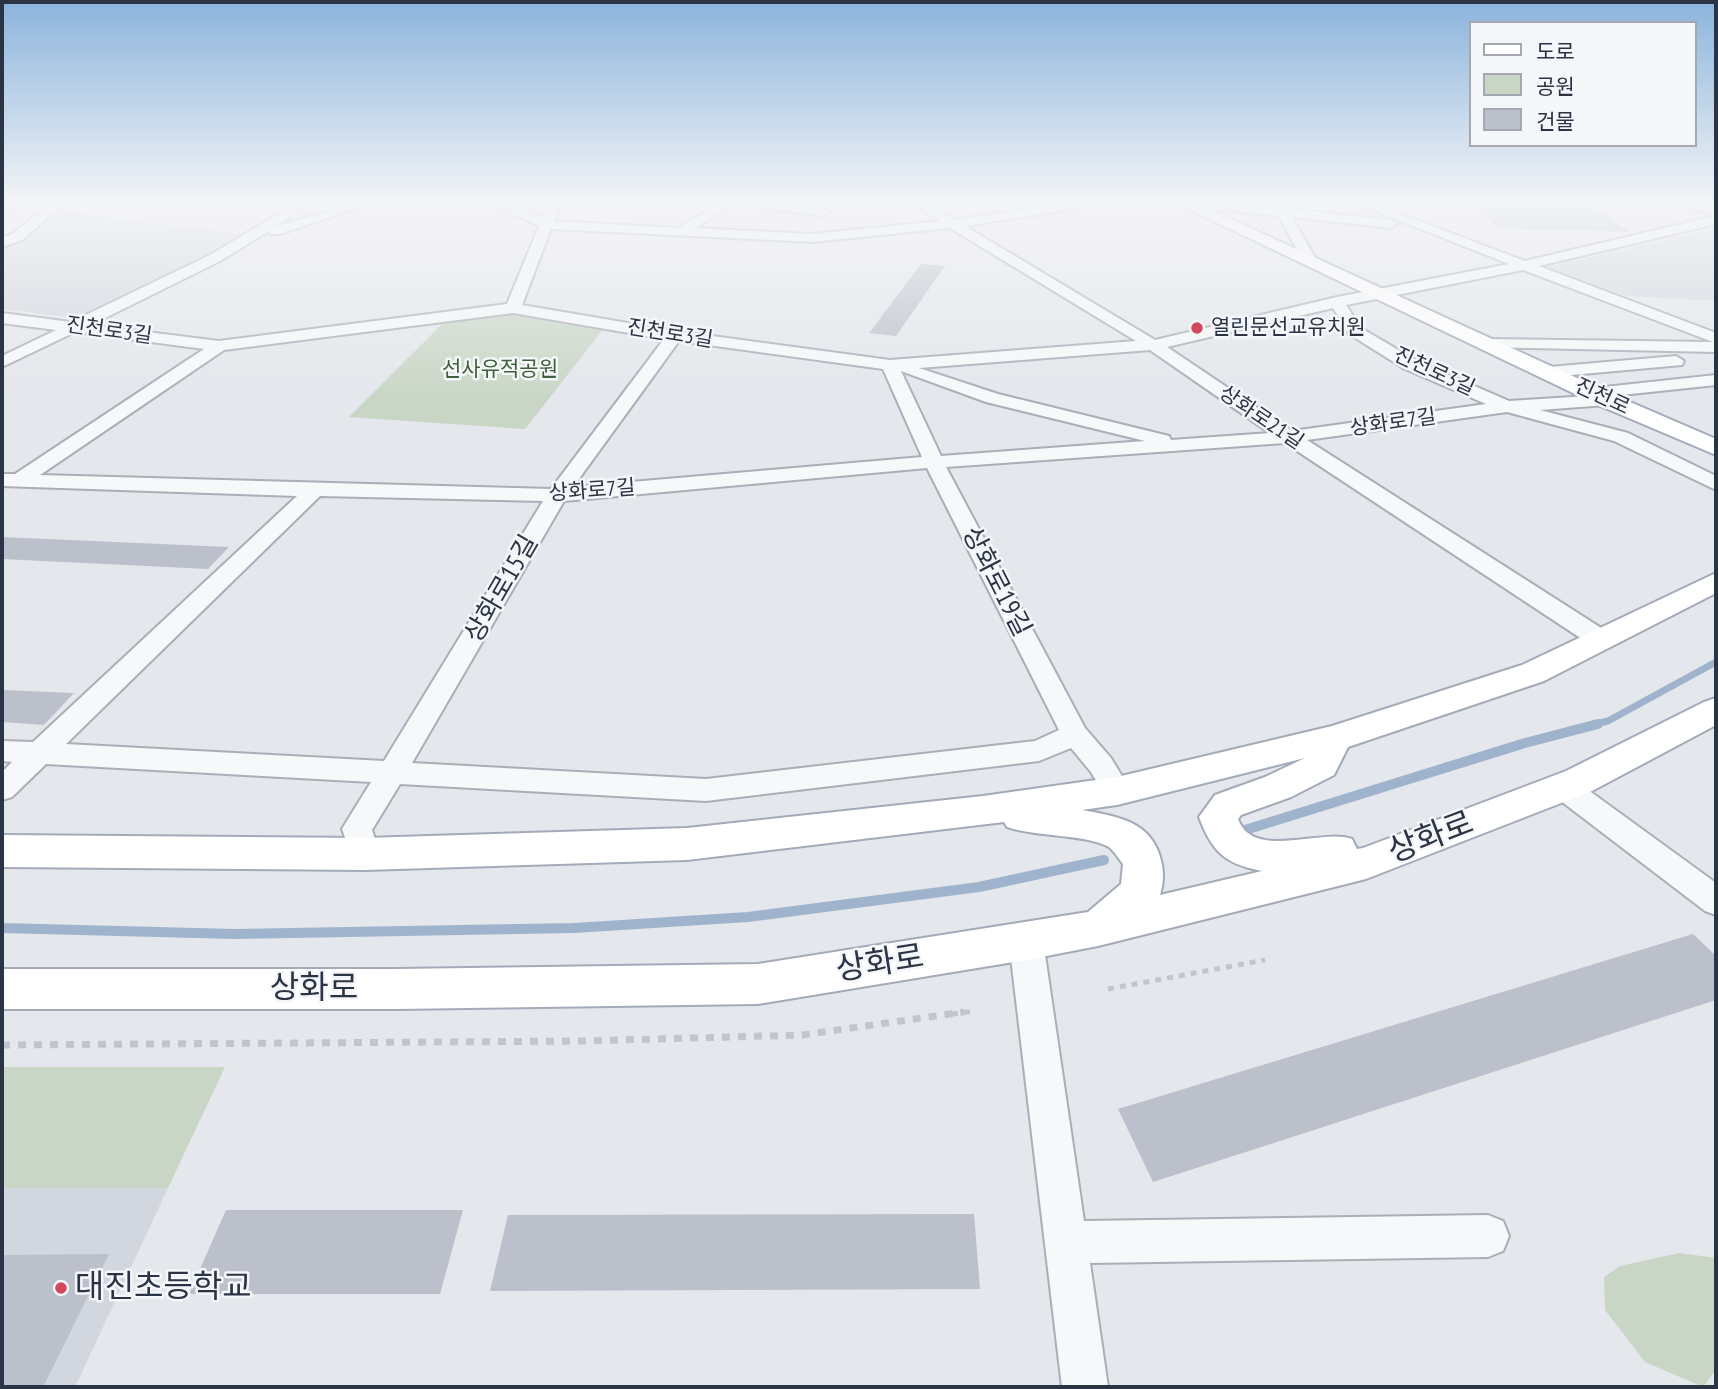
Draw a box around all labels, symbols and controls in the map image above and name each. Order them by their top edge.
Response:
legend [1470,21,1697,147]
text: 도로 [1536,38,1575,65]
text: 공원 [1536,73,1575,100]
text: 건물 [1536,108,1575,135]
street label: 진천로3길 [64,312,154,350]
street label: 진천로3길 [625,315,715,353]
place label: 열린문선교유치원 [1211,315,1366,341]
marker: 열린문선교유치원 [1189,320,1205,336]
street label: 진천로3길 [1389,342,1479,402]
park label: 선사유적공원 [442,357,558,383]
street label: 진천로 [1570,373,1634,421]
street label: 상화로21길 [1214,381,1308,455]
street label: 상화로7길 [1348,404,1438,442]
street label: 상화로7길 [548,475,636,507]
street label: 상화로19길 [955,522,1037,642]
street label: 상화로15길 [459,530,545,648]
street label: 상화로 [1383,804,1479,872]
street label: 상화로 [833,938,927,990]
street label: 상화로 [270,970,358,1008]
place label: 대진초등학교 [75,1269,252,1307]
marker: 대진초등학교 [53,1280,69,1296]

